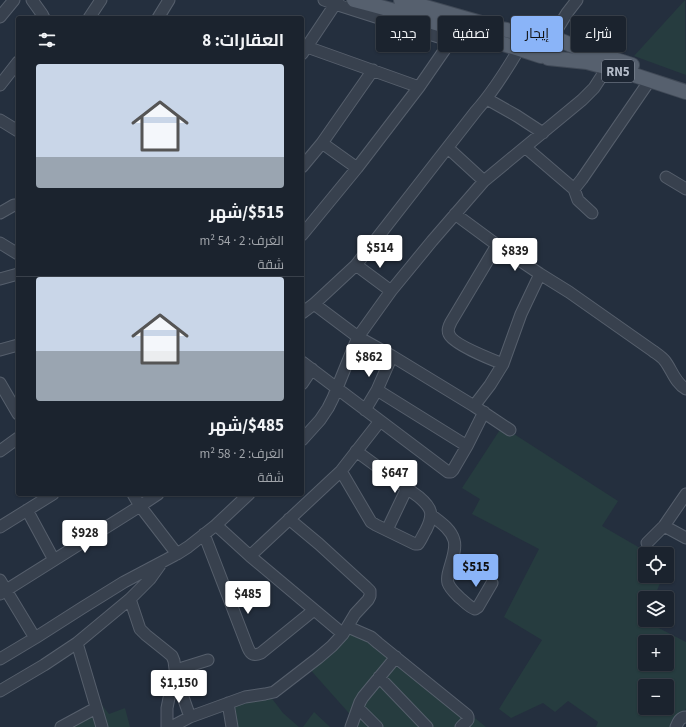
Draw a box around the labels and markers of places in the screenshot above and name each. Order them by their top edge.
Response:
pin: $514 [356,235,404,269]
pin: $839 [491,238,539,272]
pin: $862 [345,344,393,378]
pin: $647 [371,460,419,494]
pin: $928 [61,520,109,554]
pin: $515 [452,554,500,588]
pin: $485 [224,581,272,615]
pin: $1,150 [146,670,212,704]

